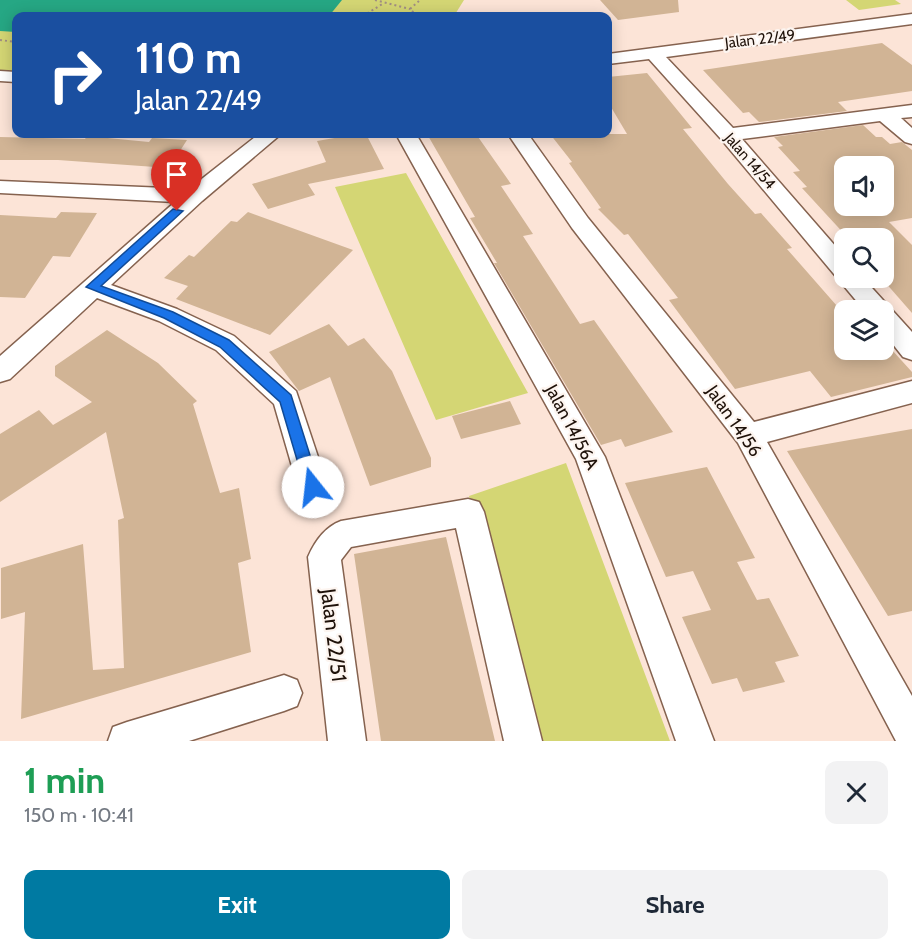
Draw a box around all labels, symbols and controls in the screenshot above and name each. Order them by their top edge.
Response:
street label: Jalan 22/49 [723,26,796,52]
text: 110 m [135,32,242,84]
icon: right [36,36,114,114]
text: Jalan 22/49 [135,84,262,117]
street label: Jalan 14/54 [720,128,779,193]
pin [151,149,202,211]
map controls [834,156,894,360]
button: sound [834,156,894,216]
icon: arrive [160,158,193,191]
button: search [834,228,894,288]
button: layers [834,300,894,360]
street label: Jalan 14/56A [540,380,604,473]
street label: Jalan 14/56 [701,380,767,461]
position arrow [281,455,345,519]
street label: Jalan 22/51 [316,586,352,683]
text: 1 min [24,758,105,802]
button: close [825,761,888,824]
text: 150 m · 10:41 [24,803,134,827]
button: Exit [24,870,450,939]
button: Share [462,870,888,939]

